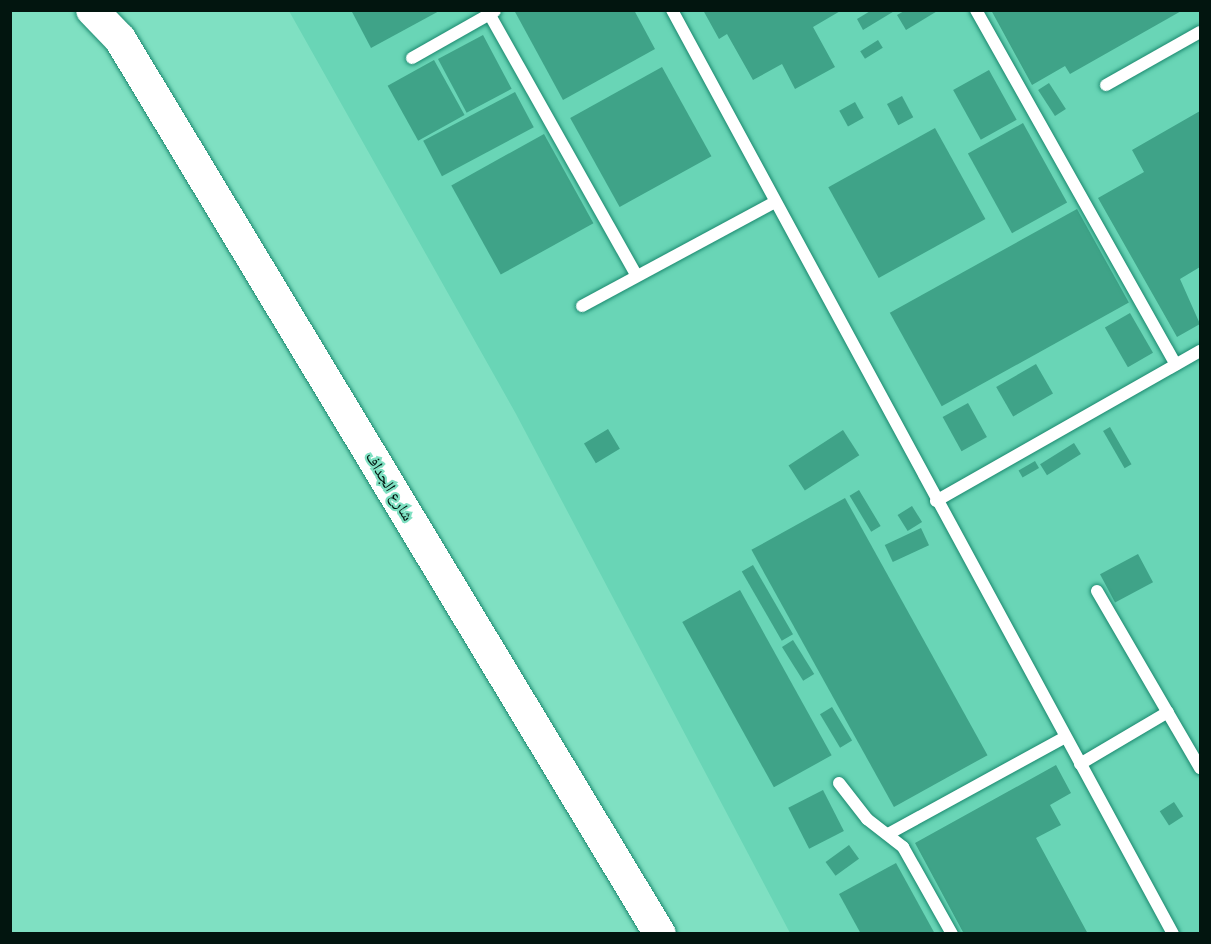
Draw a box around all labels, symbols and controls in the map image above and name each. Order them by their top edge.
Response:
street label: شارع الجداف [362,448,418,524]

